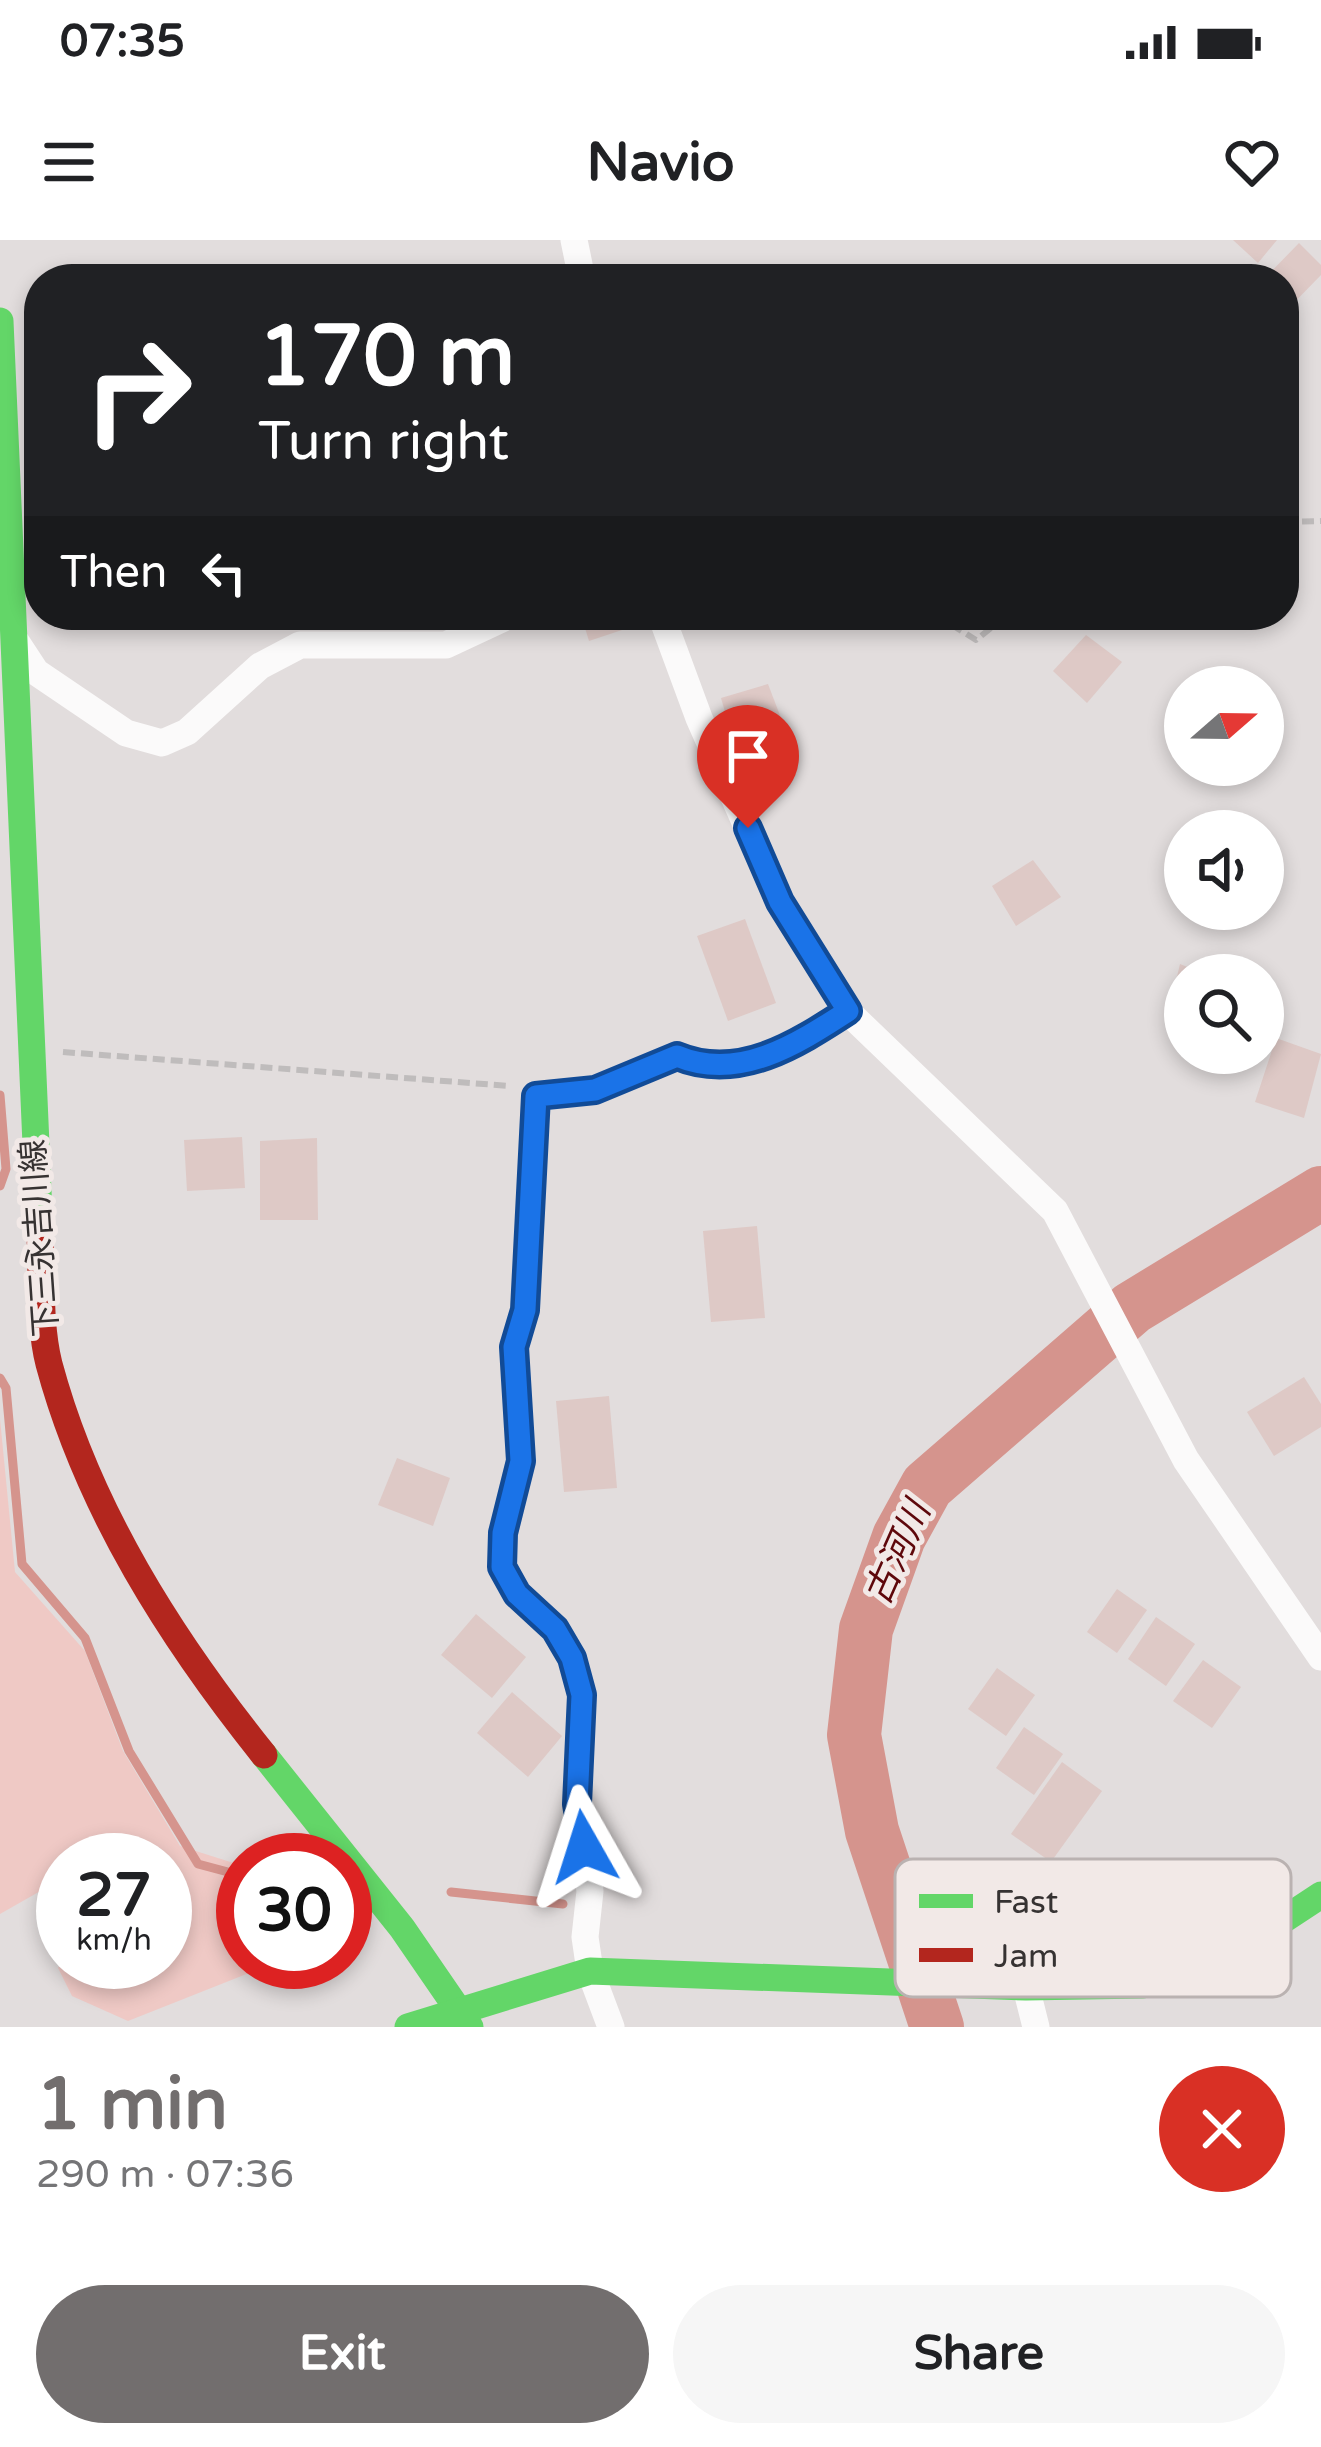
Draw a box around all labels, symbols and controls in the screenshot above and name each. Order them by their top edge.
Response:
text: 07:35 [60,15,185,69]
icon: menu [36,129,102,195]
icon: heart [1219,129,1285,195]
text: Navio [586,130,735,195]
text: 170 m [258,307,515,408]
icon: right [60,312,216,468]
text: Turn right [258,409,509,474]
icon: left [191,540,257,606]
text: Then [60,546,167,600]
north arrow [1164,666,1284,786]
map controls [1164,666,1284,1074]
pin [697,705,799,828]
icon: arrive [715,723,781,789]
button: sound [1164,810,1284,930]
button: search [1164,954,1284,1074]
street label: 下三永吉川線 [14,1138,66,1338]
water label: 古河川 [856,1491,941,1611]
position arrow [521,1784,647,1910]
speed limit sign: 30 [216,1833,372,1989]
legend [895,1859,1291,1997]
text: 27 [76,1860,152,1932]
text: Fast [994,1883,1058,1922]
text: km/h [76,1922,152,1959]
text: Jam [994,1937,1058,1976]
text: 1 min [36,2062,228,2149]
button: close [1159,2066,1285,2192]
text: 290 m · 07:36 [36,2151,294,2198]
button: Exit [36,2285,649,2423]
button: Share [673,2285,1285,2423]

